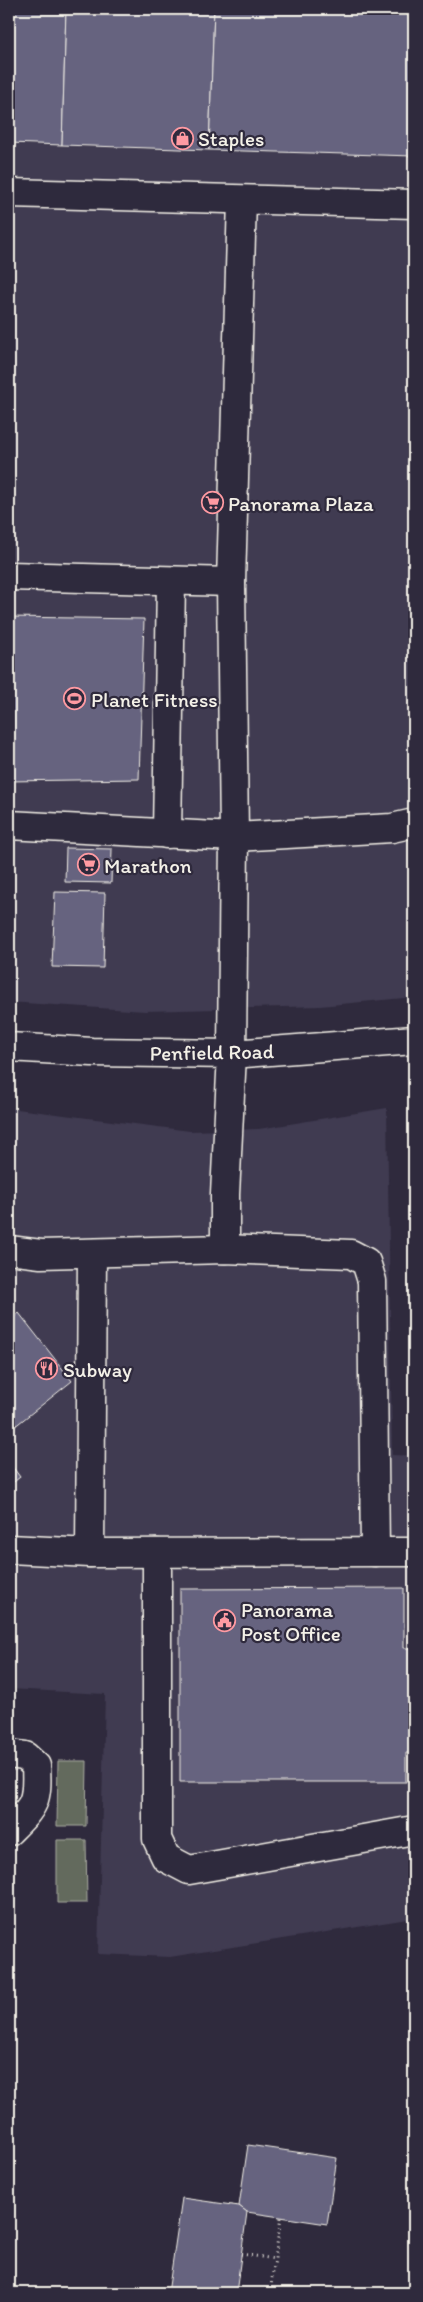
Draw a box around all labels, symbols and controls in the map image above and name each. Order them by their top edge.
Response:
shop icon: Staples [170,126,194,150]
place label: Staples [198,126,264,151]
supermarket icon: Panorama Plaza [200,491,224,515]
place label: Panorama Plaza [228,491,374,516]
sports icon: Planet Fitness [63,687,87,711]
place label: Planet Fitness [91,687,218,712]
supermarket icon: Marathon [76,853,100,877]
place label: Marathon [104,853,192,878]
street label: Penfield Road [150,1038,275,1066]
restaurant icon: Subway [35,1357,59,1381]
place label: Subway [63,1357,132,1382]
place label: Panorama Post Office [241,1597,341,1646]
public building icon: Panorama Post Office [213,1609,237,1633]

